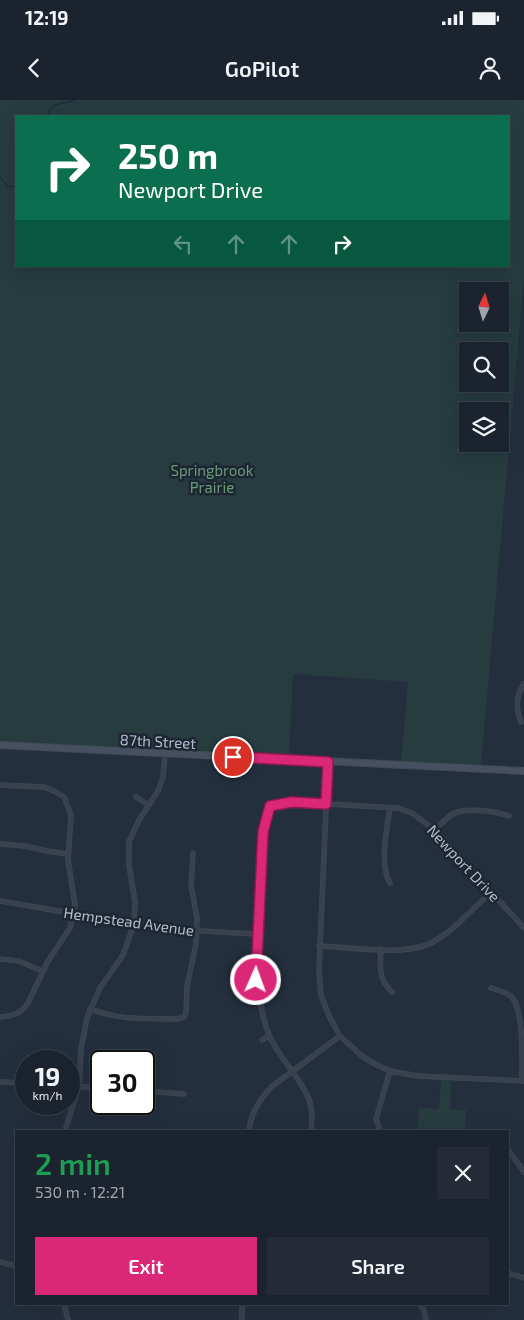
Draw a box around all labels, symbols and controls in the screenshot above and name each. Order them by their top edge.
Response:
text: 12:19 [25,6,69,29]
icon: back [20,54,48,82]
icon: person [476,54,504,82]
text: GoPilot [225,55,299,81]
text: 250 m [118,134,218,176]
icon: right [35,135,100,200]
text: Newport Drive [118,176,263,202]
icon: left [169,230,197,258]
icon: ahead [222,230,250,258]
icon: ahead [275,230,303,258]
icon: right [328,230,356,258]
north arrow [459,282,509,332]
map controls [459,282,509,452]
button: search [459,342,509,392]
button: layers [459,402,509,452]
park label: Springbrook Prairie [171,461,254,496]
street label: 87th Street [119,730,197,752]
pin [212,736,254,778]
icon: arrive [219,743,247,771]
street label: Newport Drive [424,821,504,905]
street label: Hempstead Avenue [63,903,195,939]
position arrow [229,953,281,1005]
speed limit sign: 30 [90,1050,155,1115]
text: 19 [35,1061,60,1091]
text: km/h [33,1088,62,1102]
text: 2 min [35,1145,111,1181]
button: close [437,1147,489,1199]
text: 530 m · 12:21 [35,1182,125,1201]
button: Exit [35,1237,257,1295]
button: Share [267,1237,489,1295]

